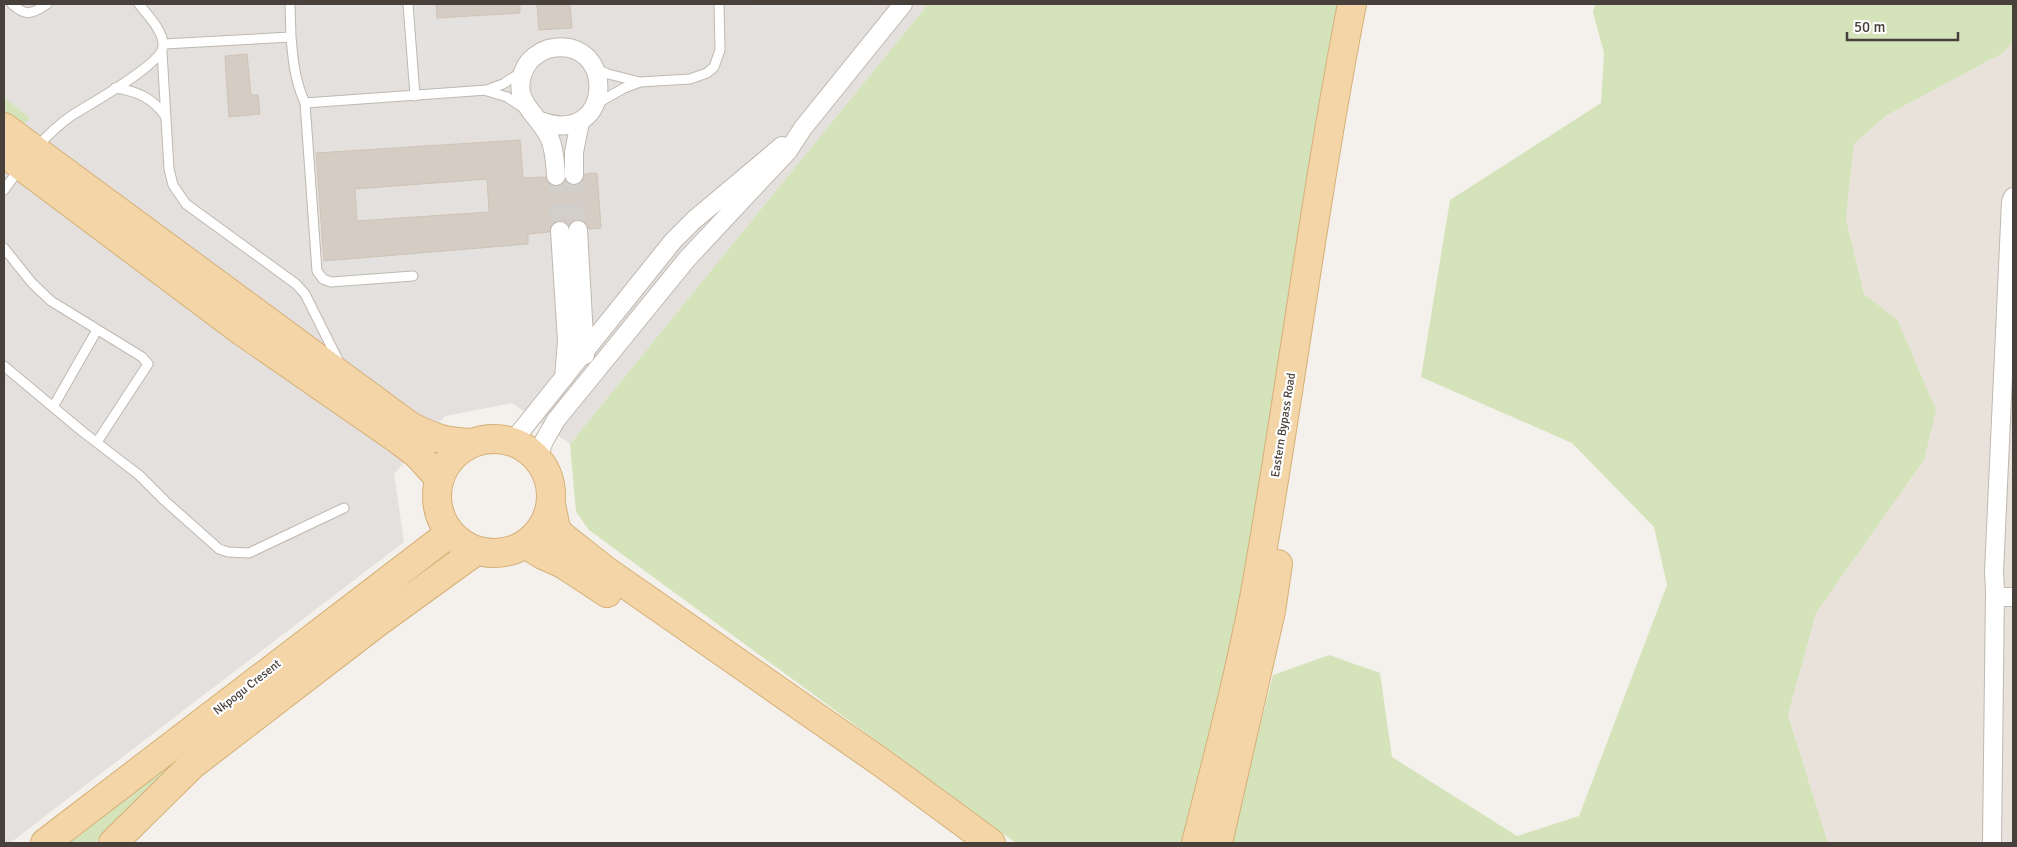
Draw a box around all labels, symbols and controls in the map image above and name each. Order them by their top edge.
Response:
scale bar [1847,10,1958,42]
text: 50 m [1854,18,1885,36]
street label: Eastern Bypass Road [1268,372,1299,478]
street label: Nkpogu Cresent [210,656,284,718]

